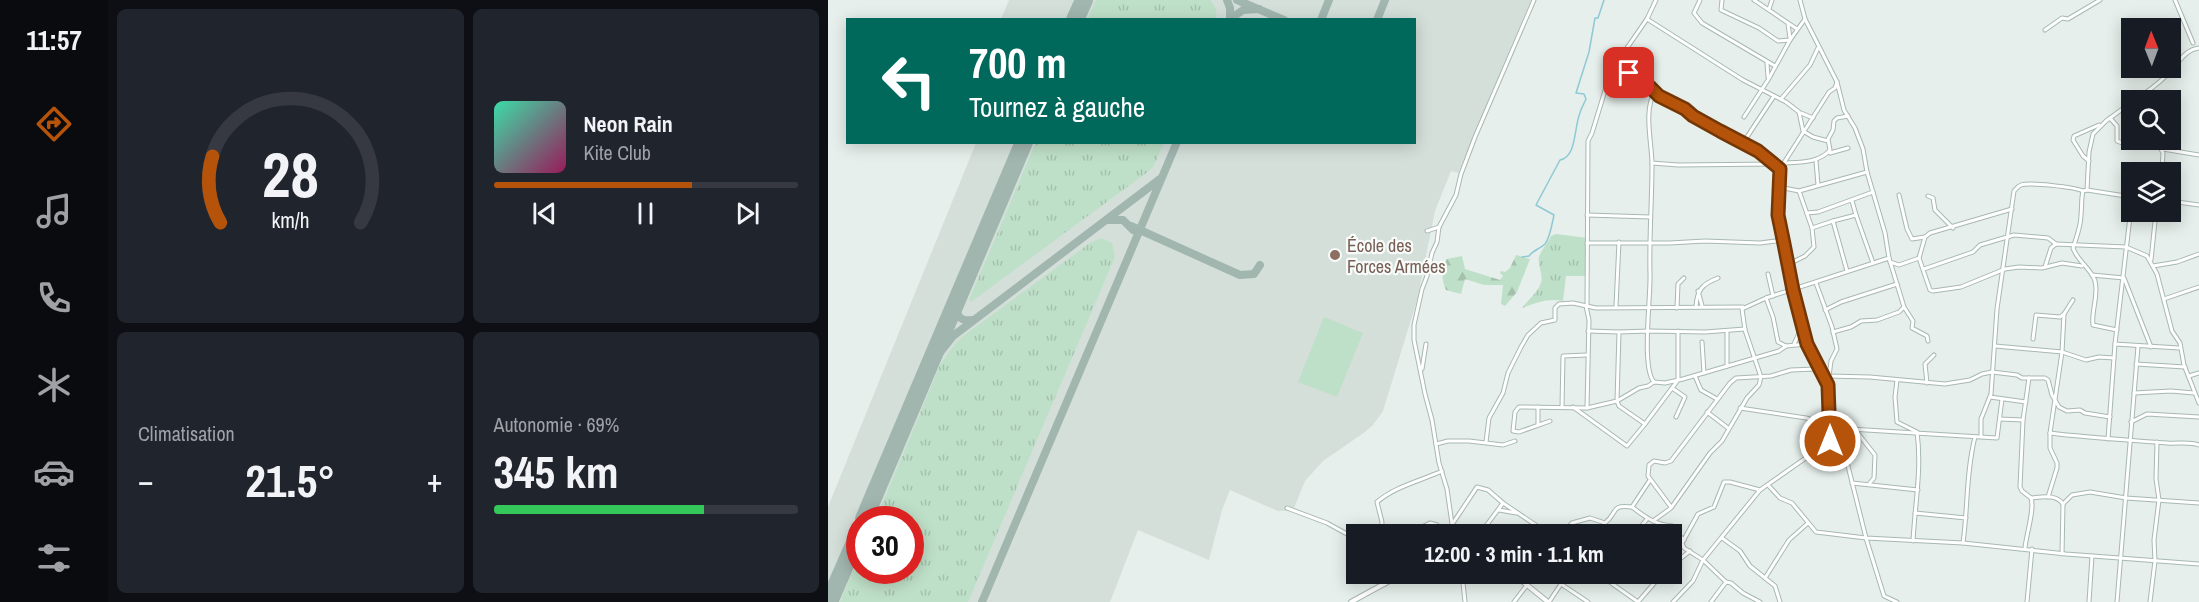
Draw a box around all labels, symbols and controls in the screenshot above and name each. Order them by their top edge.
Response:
north arrow [2121,18,2181,78]
map controls [2121,18,2181,222]
text: 11:57 [26,22,82,58]
text: 700 m [969,35,1067,91]
icon: left [870,42,948,120]
pin [1603,47,1654,98]
icon: arrive [1612,56,1645,89]
text: Tournez à gauche [969,89,1145,125]
button: search [2121,90,2181,150]
icon: directions [33,103,75,145]
text: Neon Rain [584,109,673,139]
text: 28 [262,132,319,216]
text: Kite Club [584,139,651,166]
button: layers [2121,162,2181,222]
icon: music [33,190,75,232]
icon: previous [528,197,561,230]
icon: pause [629,197,662,230]
icon: next [731,197,764,230]
text: km/h [271,206,309,235]
place label: École des Forces Armées [1347,233,1446,279]
marker: École des Forces Armées [1328,248,1342,262]
icon: phone [33,277,75,319]
icon: climate [33,364,75,406]
position arrow [1798,409,1862,473]
text: Autonomie · 69% [494,411,619,438]
text: Climatisation [138,420,235,447]
text: 345 km [494,441,619,502]
text: 21.5° [245,450,335,511]
icon: car [33,451,75,493]
text: − [138,458,154,502]
text: + [427,458,442,502]
speed limit sign: 30 [846,506,924,584]
icon: filters [33,537,75,579]
text: 12:00 · 3 min · 1.1 km [1424,539,1604,569]

